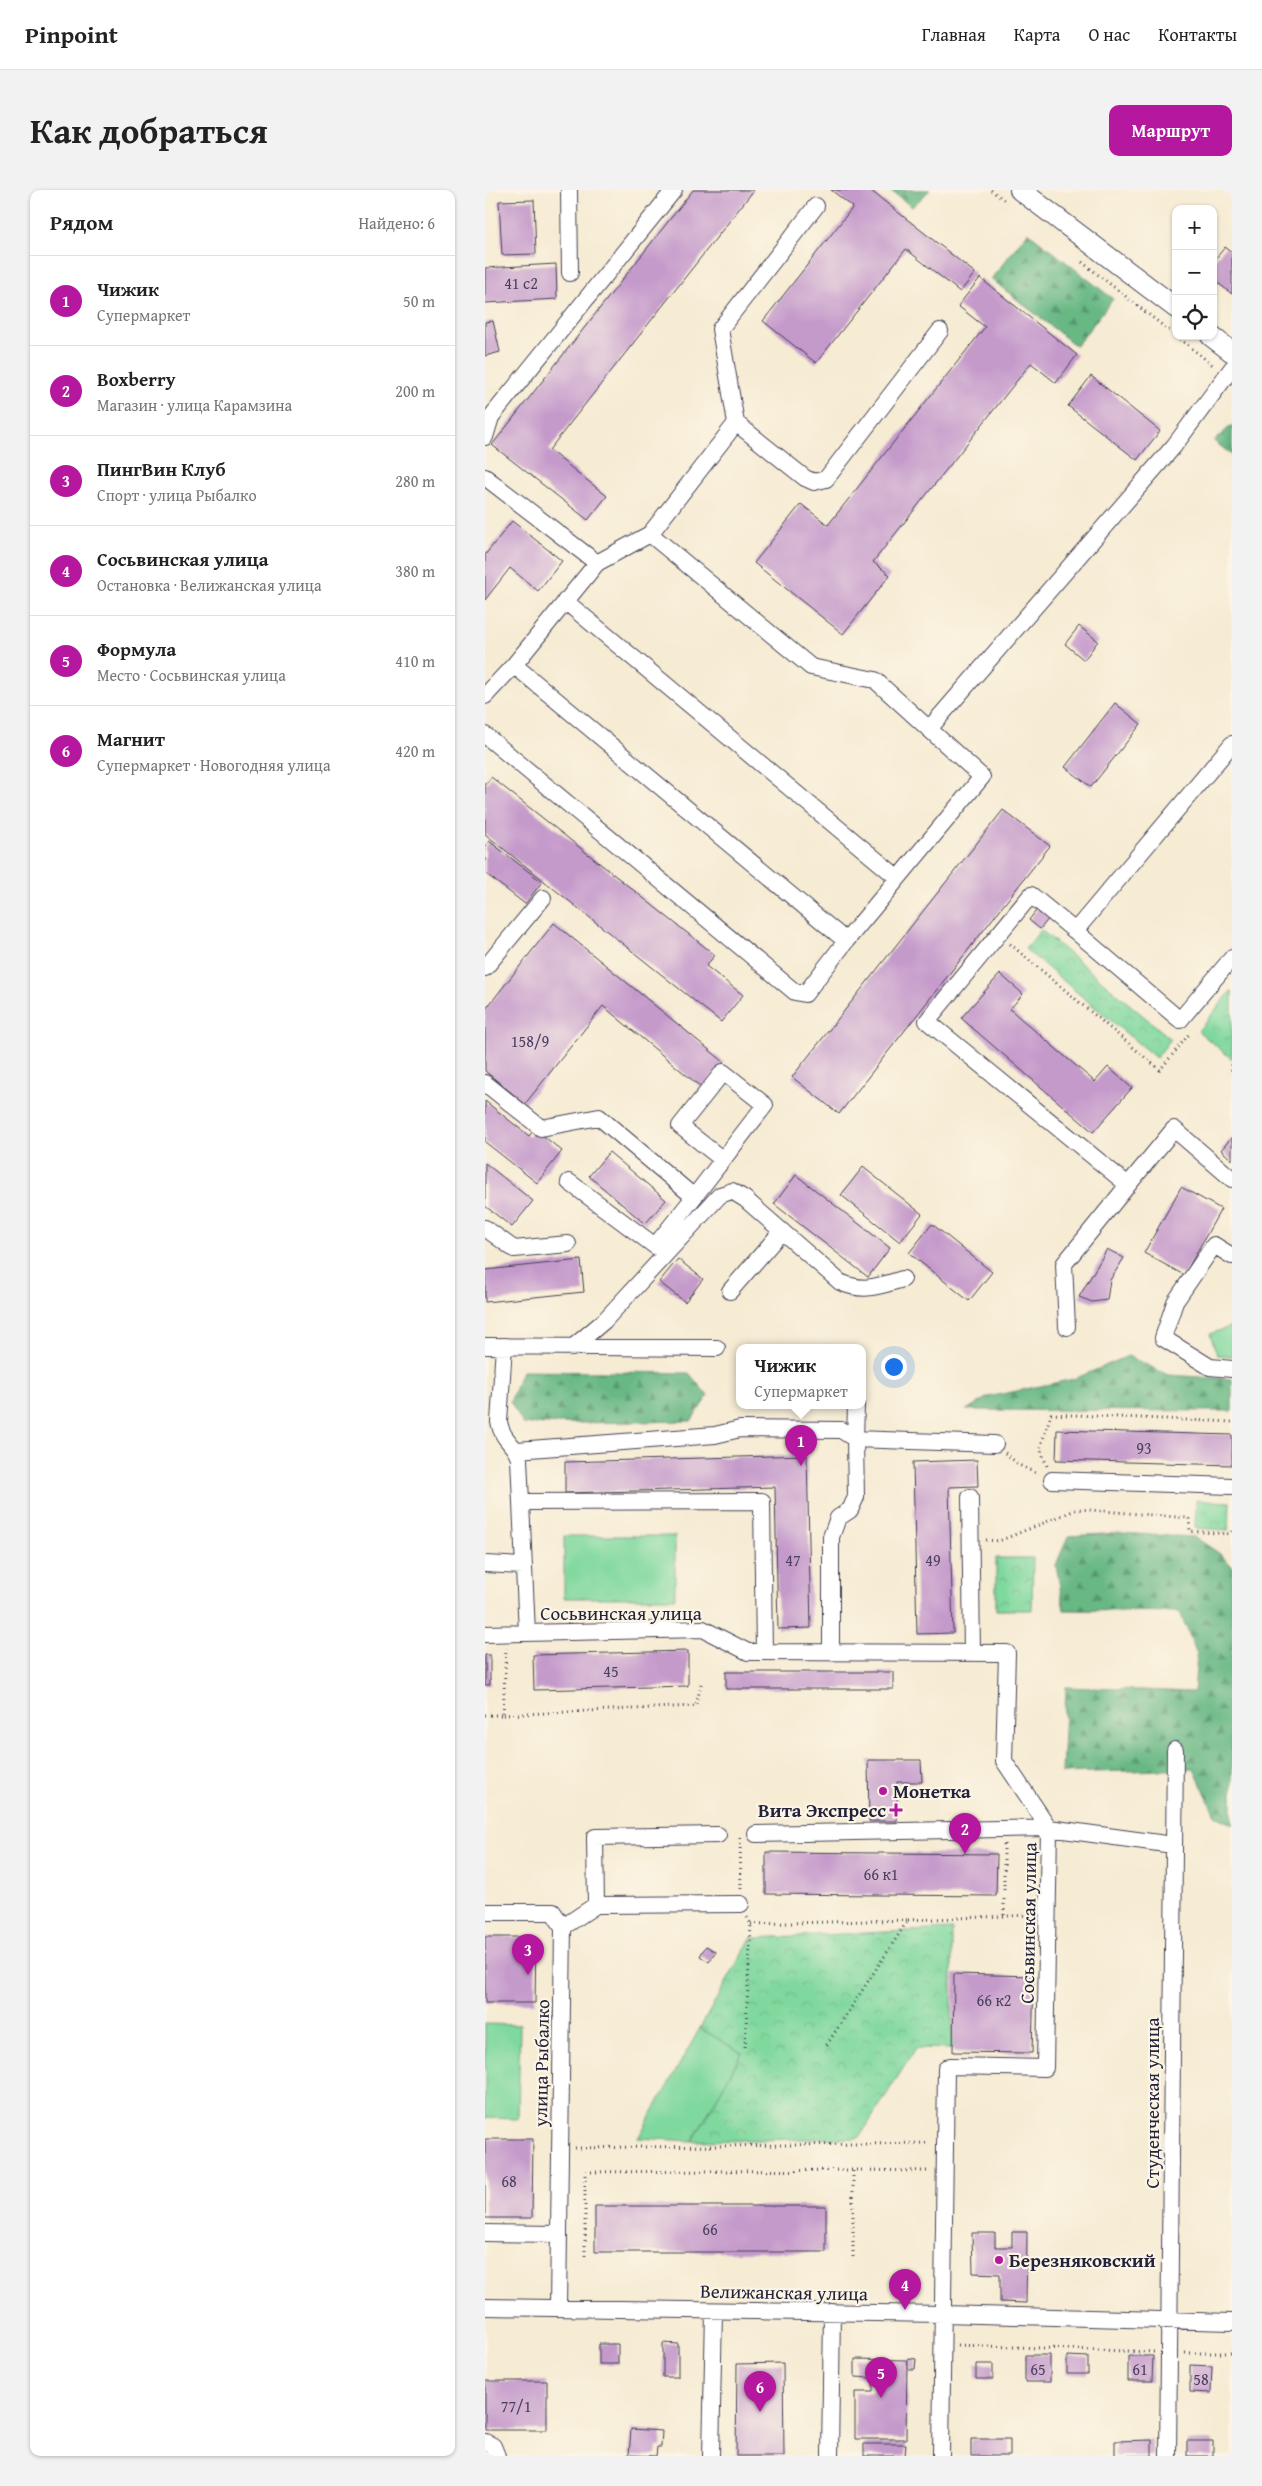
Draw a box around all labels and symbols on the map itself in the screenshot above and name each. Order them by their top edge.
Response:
house number: 41 с2 [504,271,538,295]
house number: 158/9 [511,1029,549,1053]
your location [881,1354,907,1380]
pin: 1 [785,1425,817,1466]
house number: 93 [1136,1436,1152,1460]
house number: 47 [785,1548,801,1572]
house number: 49 [925,1548,941,1572]
street label: Сосьвинская улица [540,1599,702,1627]
house number: 45 [603,1659,619,1683]
place label: Монетка [893,1777,971,1805]
marker: Монетка [877,1785,889,1797]
place label: Вита Экспресс [758,1796,886,1824]
marker: Вита Экспресс [890,1804,902,1816]
pin: 2 [949,1813,981,1854]
street label: Сосьвинская улица [1013,1842,1043,2004]
house number: 66 к1 [863,1862,899,1886]
pin: 3 [512,1934,544,1975]
house number: 66 к2 [976,1988,1012,2012]
street label: улица Рыбалко [526,1999,556,2128]
street label: Студенческая улица [1138,2017,1166,2189]
house number: 68 [501,2169,517,2193]
house number: 66 [702,2217,718,2241]
place label: Березняковский [1009,2246,1156,2274]
marker: Березняковский [993,2254,1005,2266]
pin: 4 [889,2269,921,2310]
street label: Велижанская улица [700,2277,868,2307]
pin: 5 [865,2357,897,2398]
house number: 65 [1030,2357,1046,2381]
house number: 61 [1132,2357,1148,2381]
house number: 58 [1193,2367,1209,2391]
pin: 6 [744,2371,776,2412]
house number: 77/1 [501,2394,531,2418]

